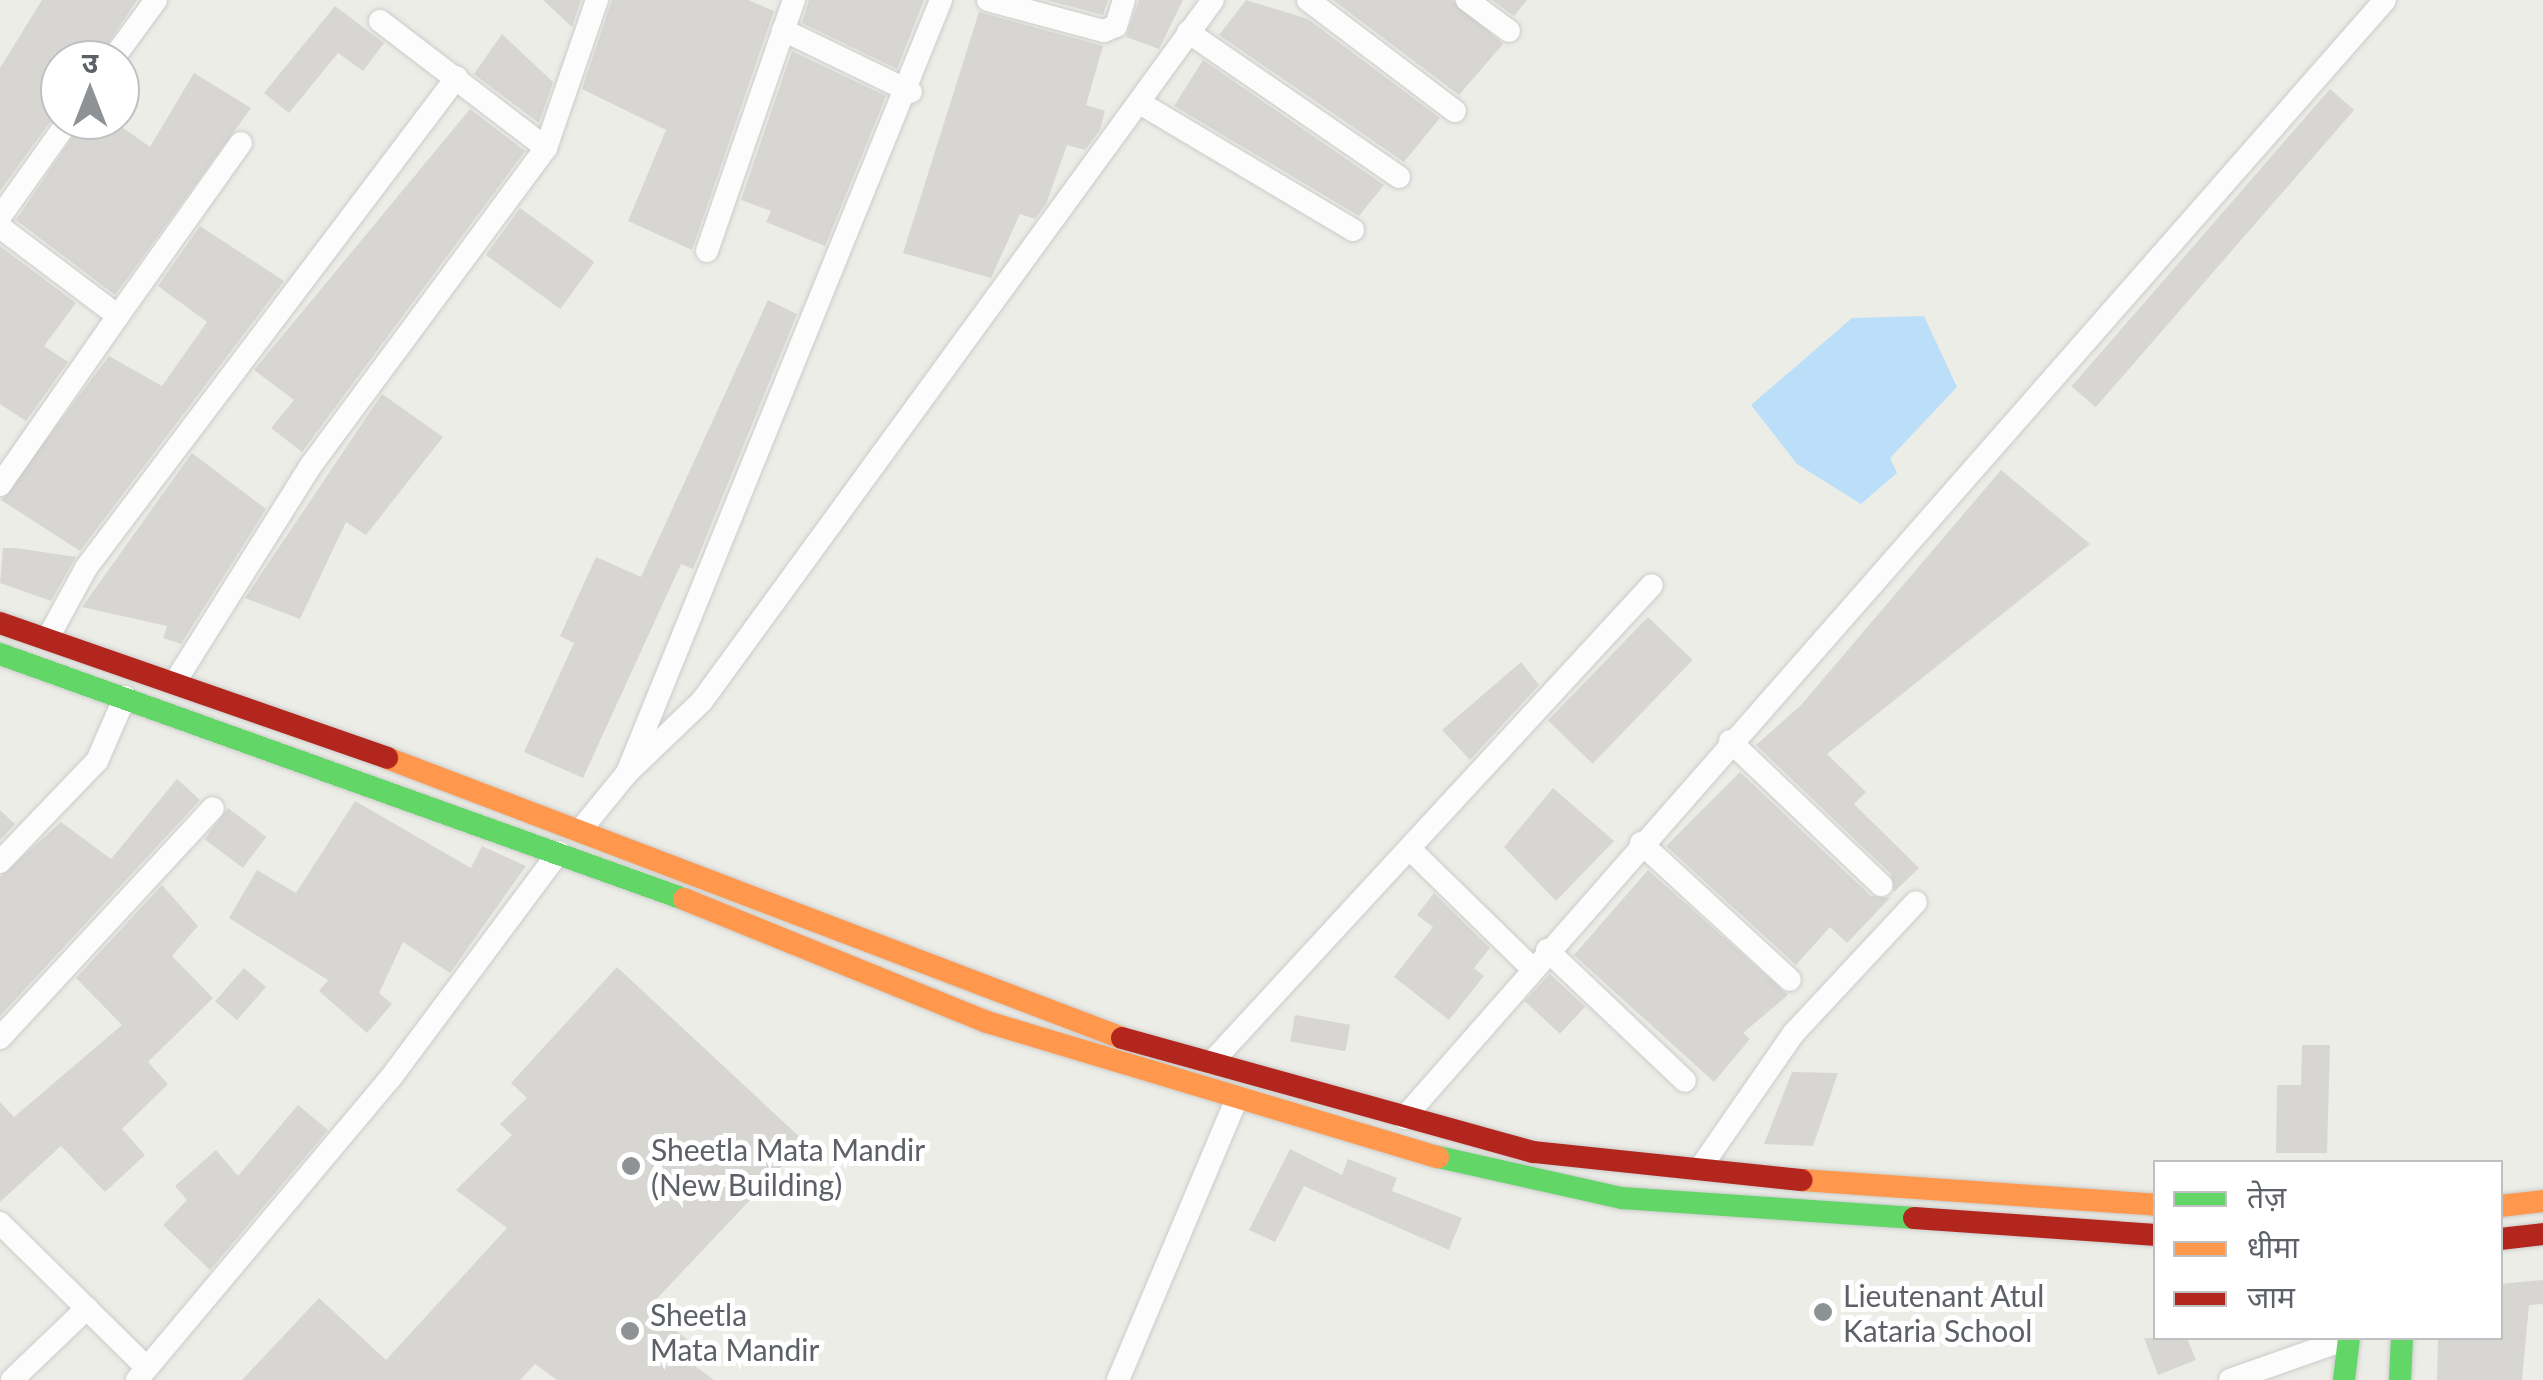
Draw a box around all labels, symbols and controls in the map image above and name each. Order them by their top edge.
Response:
north arrow [40,40,140,140]
text: उ [82,45,98,79]
place label: Sheetla Mata Mandir (New Building) [651,1131,925,1202]
marker: Sheetla Mata Mandir (New Building) [620,1155,642,1177]
legend [2153,1160,2503,1340]
text: तेज़ [2247,1178,2286,1214]
text: धीमा [2247,1228,2299,1264]
place label: Lieutenant Atul Kataria School [1843,1277,2045,1348]
text: जाम [2247,1278,2295,1314]
place label: Sheetla Mata Mandir [650,1296,819,1366]
marker: Lieutenant Atul Kataria School [1812,1301,1834,1323]
marker: Sheetla Mata Mandir [619,1320,641,1342]

